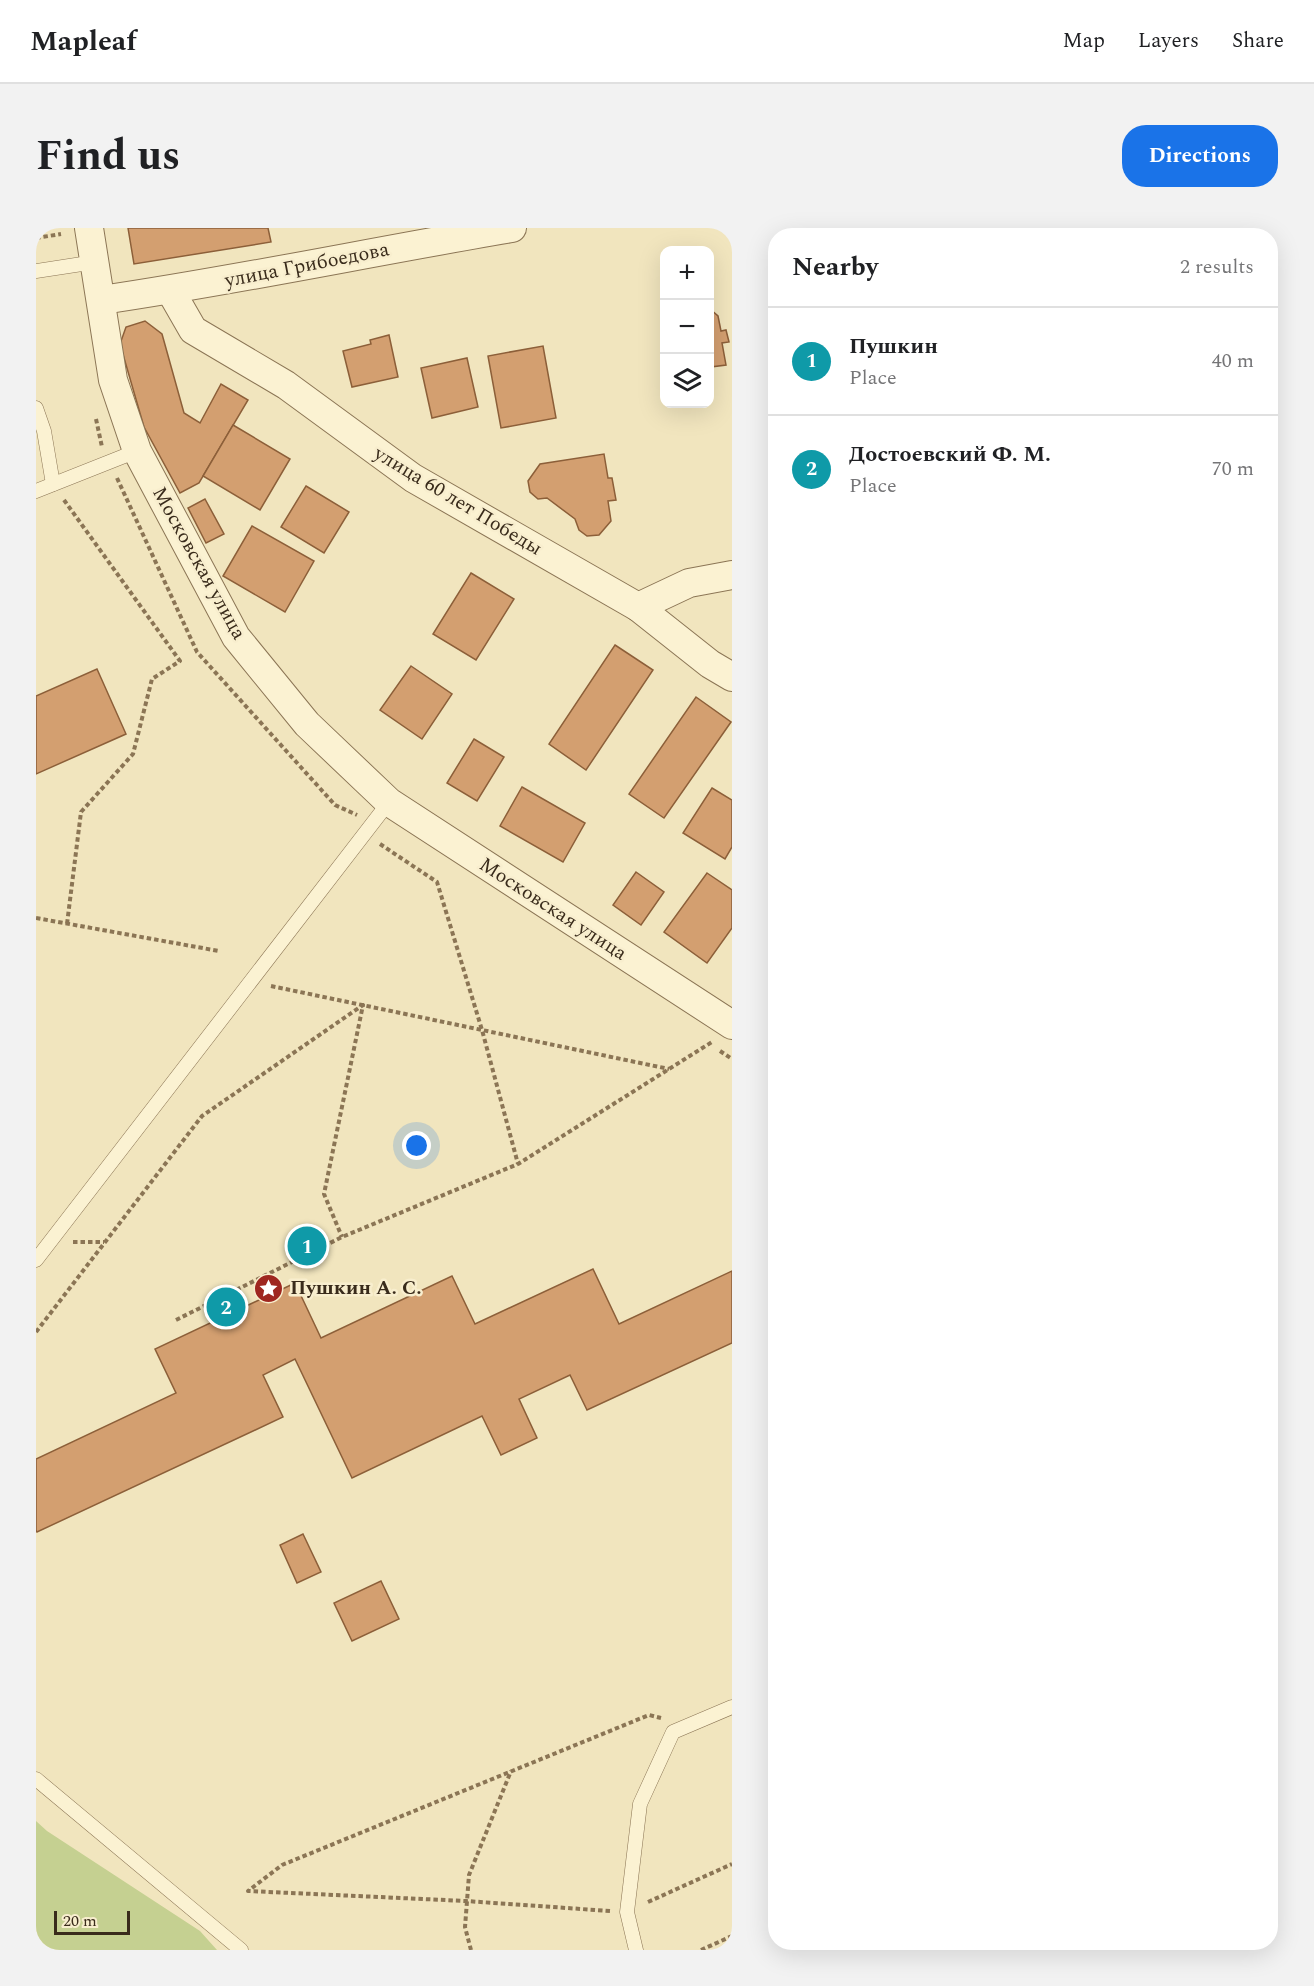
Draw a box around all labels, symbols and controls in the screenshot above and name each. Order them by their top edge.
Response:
text: Mapleaf [30,20,137,63]
text: Map [1063,25,1105,57]
text: Layers [1138,25,1199,57]
text: Share [1232,25,1284,57]
text: Find us [36,125,180,188]
button: Directions [1122,125,1278,187]
street label: улица Грибоедова [221,234,392,296]
map controls [660,246,714,408]
button: + [660,246,714,300]
text: Nearby [792,247,878,287]
text: 2 results [1180,252,1254,282]
button: − [660,300,714,354]
text: Пушкин [849,330,938,363]
text: 1 [806,346,817,376]
text: 40 m [1212,346,1254,376]
button: layers [660,354,714,408]
text: Place [849,363,897,393]
street label: улица 60 лет Победы [367,438,548,563]
text: Достоевский Ф. М. [849,438,1051,471]
text: 2 [806,454,817,484]
text: 70 m [1212,454,1254,484]
text: Place [849,471,897,501]
street label: Московская улица [144,481,254,645]
street label: Московская улица [473,850,633,968]
your location [402,1131,431,1160]
pin: 1 [288,1224,326,1268]
place icon: Пушкин А. С. [253,1272,285,1304]
place label: Пушкин А. С. [290,1273,422,1303]
pin: 2 [206,1284,246,1330]
scale bar [54,1908,130,1936]
text: 20 m [63,1909,97,1933]

